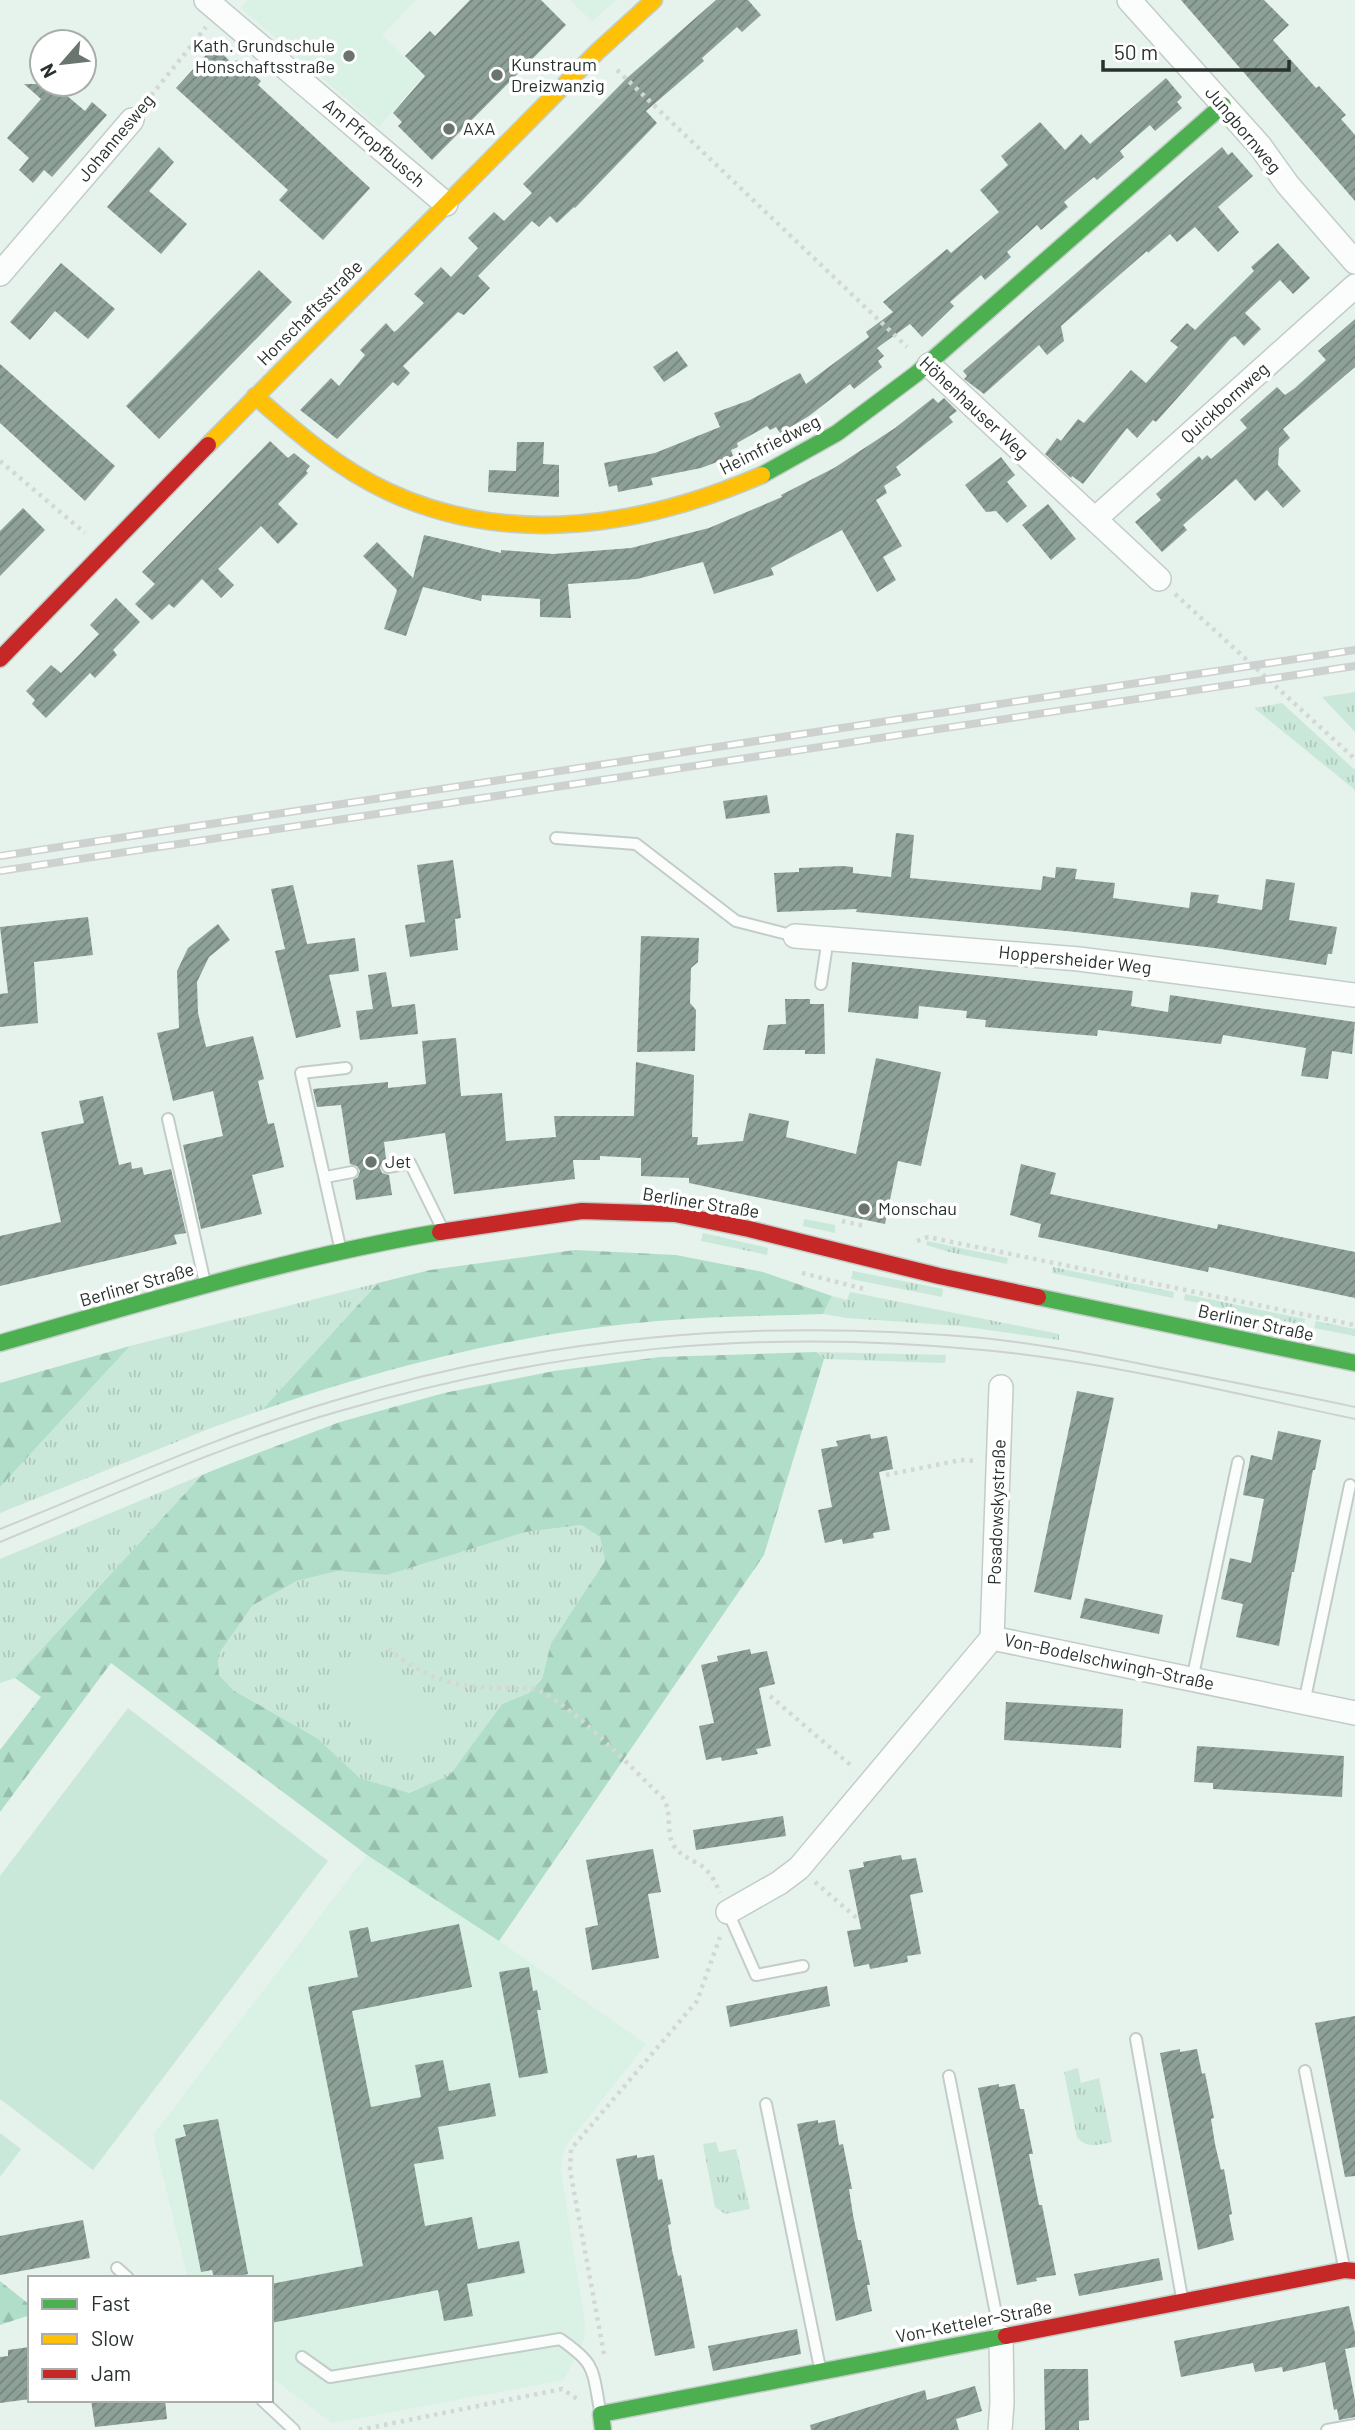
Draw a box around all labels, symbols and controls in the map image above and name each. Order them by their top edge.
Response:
north arrow [28,28,98,98]
scale bar [1103,28,1288,72]
place label: Kath. Grundschule Honschaftsstraße [193,34,335,77]
text: 50 m [1114,39,1158,64]
marker: Kath. Grundschule Honschaftsstraße [341,48,357,64]
place label: Kunstraum Dreizwanzig [511,53,605,96]
text: N [34,60,61,82]
marker: Kunstraum Dreizwanzig [489,67,505,83]
street label: Jungbornweg [1201,81,1287,177]
street label: Johannesweg [72,89,158,186]
street label: Am Pfropfbusch [319,93,430,191]
place label: AXA [463,117,496,139]
marker: AXA [441,121,457,137]
street label: Honschaftsstraße [252,255,367,370]
street label: Höhenhauser Weg [915,351,1034,464]
street label: Quickbornweg [1176,357,1273,447]
street label: Heimfriedweg [716,409,823,479]
street label: Hoppersheider Weg [998,940,1153,978]
place label: Jet [385,1150,411,1172]
marker: Jet [363,1154,379,1170]
street label: Berliner Straße [641,1182,761,1222]
place label: Monschau [878,1197,957,1219]
marker: Monschau [856,1201,872,1217]
street label: Berliner Straße [77,1257,196,1311]
street label: Berliner Straße [1196,1299,1316,1345]
street label: Posadowskystraße [982,1439,1010,1585]
street label: Von-Bodelschwingh-Straße [1002,1628,1216,1694]
legend [28,2276,273,2402]
text: Fast [91,2290,131,2315]
street label: Von-Ketteler-Straße [894,2295,1054,2347]
text: Slow [91,2325,134,2350]
text: Jam [91,2360,131,2385]

